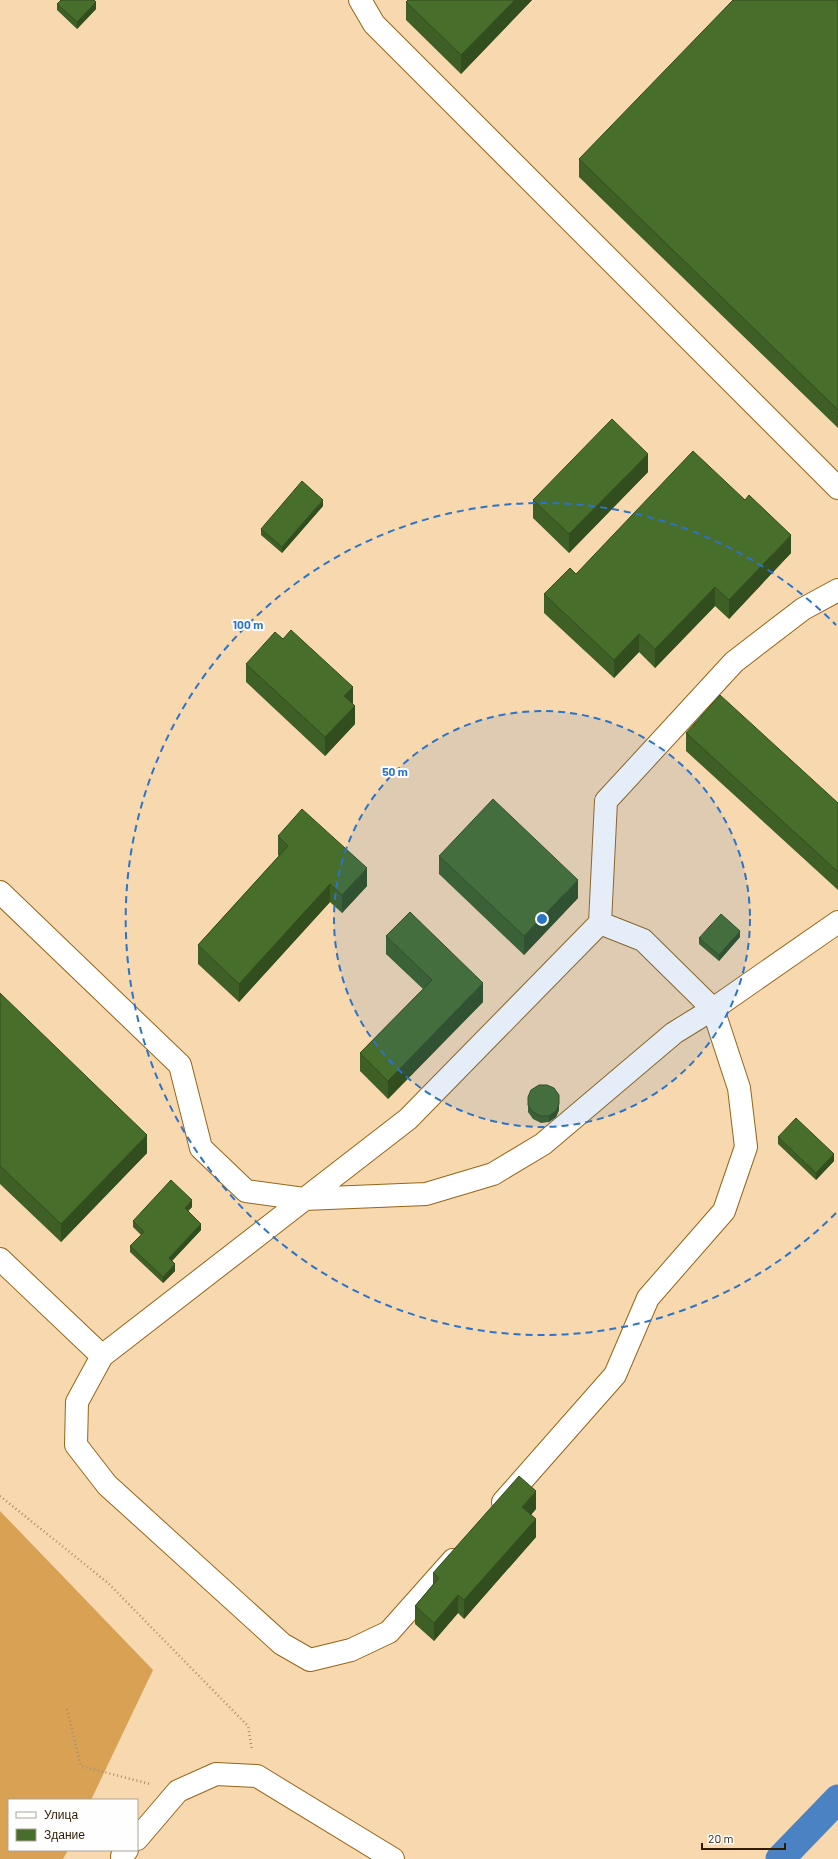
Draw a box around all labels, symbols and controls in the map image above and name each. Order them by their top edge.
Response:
text: 100 m [233,617,263,631]
text: 50 m [382,764,408,778]
centre of rings [535,912,549,926]
legend [8,1799,138,1851]
text: Улица [44,1807,78,1822]
scale bar [702,1825,785,1851]
text: Здание [44,1827,85,1842]
text: 20 m [708,1831,734,1845]

